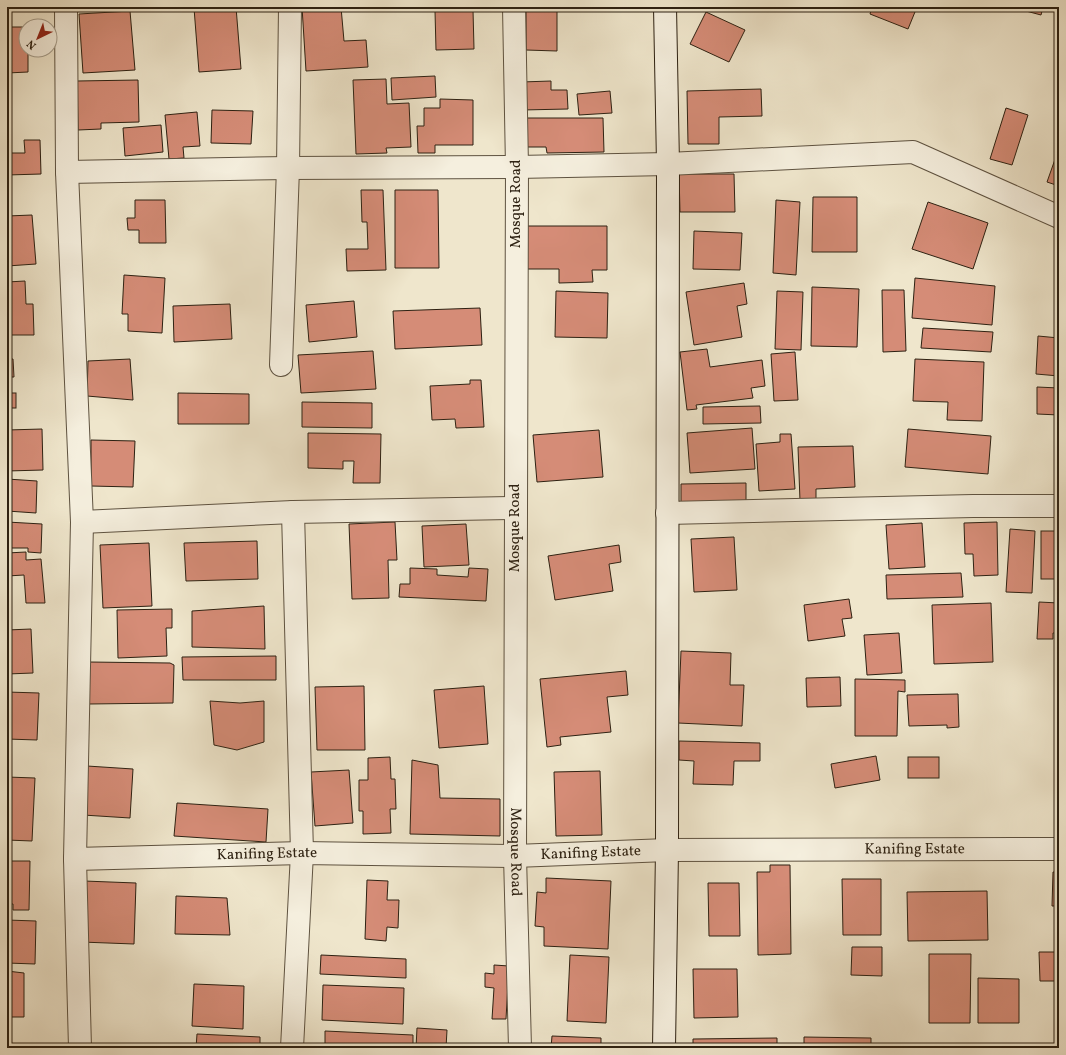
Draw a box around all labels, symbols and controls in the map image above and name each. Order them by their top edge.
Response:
north arrow [18,18,58,58]
text: N [24,36,40,52]
street label: Mosque Road [506,160,527,248]
street label: Mosque Road [505,484,526,572]
street label: Mosque Road [504,808,527,897]
street label: Kanifing Estate [865,839,965,860]
street label: Kanifing Estate [540,841,641,865]
street label: Kanifing Estate [216,842,317,866]

